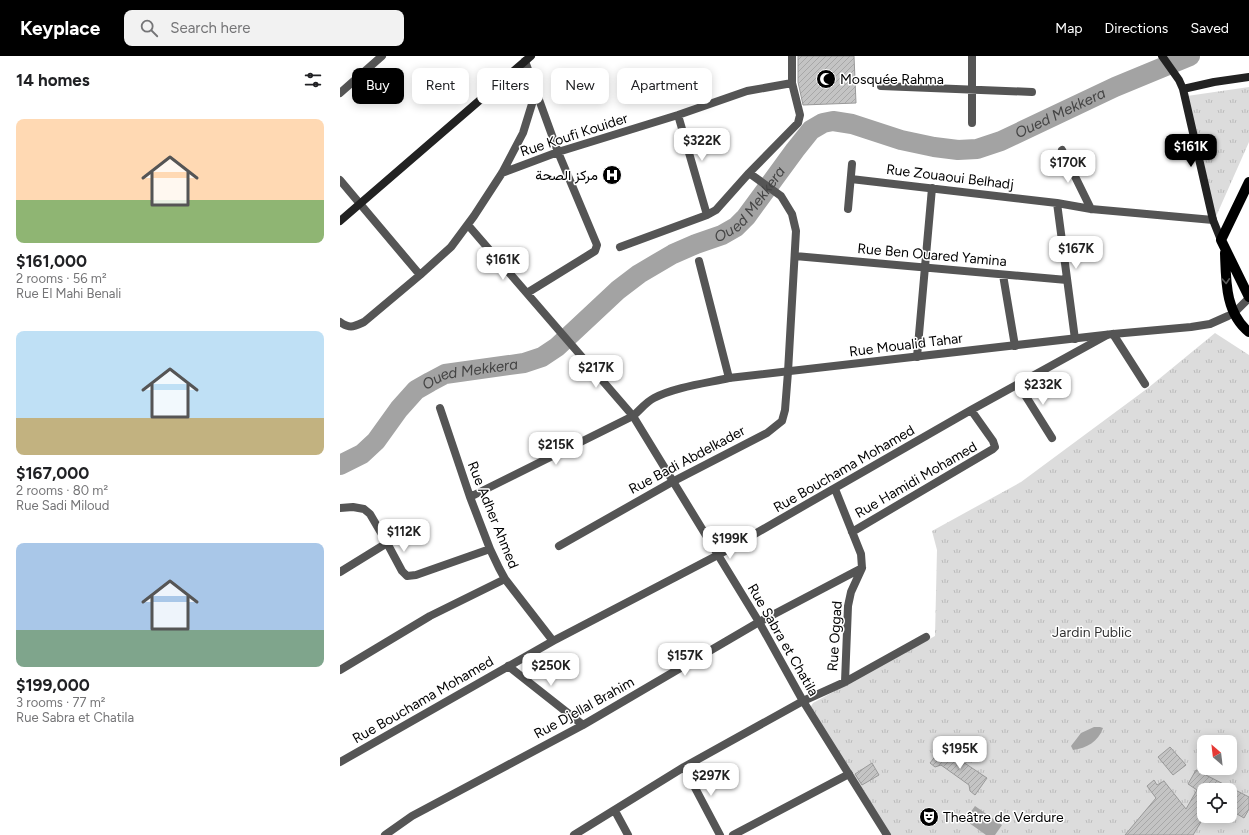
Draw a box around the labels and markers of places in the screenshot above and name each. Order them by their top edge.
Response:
mosque icon: Mosquée Rahma [815,68,837,90]
place label: Mosquée Rahma [840,71,944,88]
pin: $322K [674,128,730,162]
pin: $161K [1163,134,1219,168]
pin: $170K [1040,150,1096,184]
hospital icon: مركز الصحة [601,164,623,186]
place label: مركز الصحة [535,167,598,184]
pin: $167K [1048,236,1104,270]
pin: $161K [475,247,531,281]
pin: $217K [568,355,624,389]
pin: $232K [1015,372,1071,406]
pin: $215K [528,432,584,466]
pin: $112K [376,519,432,553]
pin: $199K [702,526,758,560]
pin: $157K [657,643,713,677]
pin: $250K [523,653,579,687]
pin: $195K [932,736,988,770]
pin: $297K [683,763,739,797]
theatre icon: Theâtre de Verdure [918,806,940,828]
place label: Theâtre de Verdure [943,809,1064,826]

